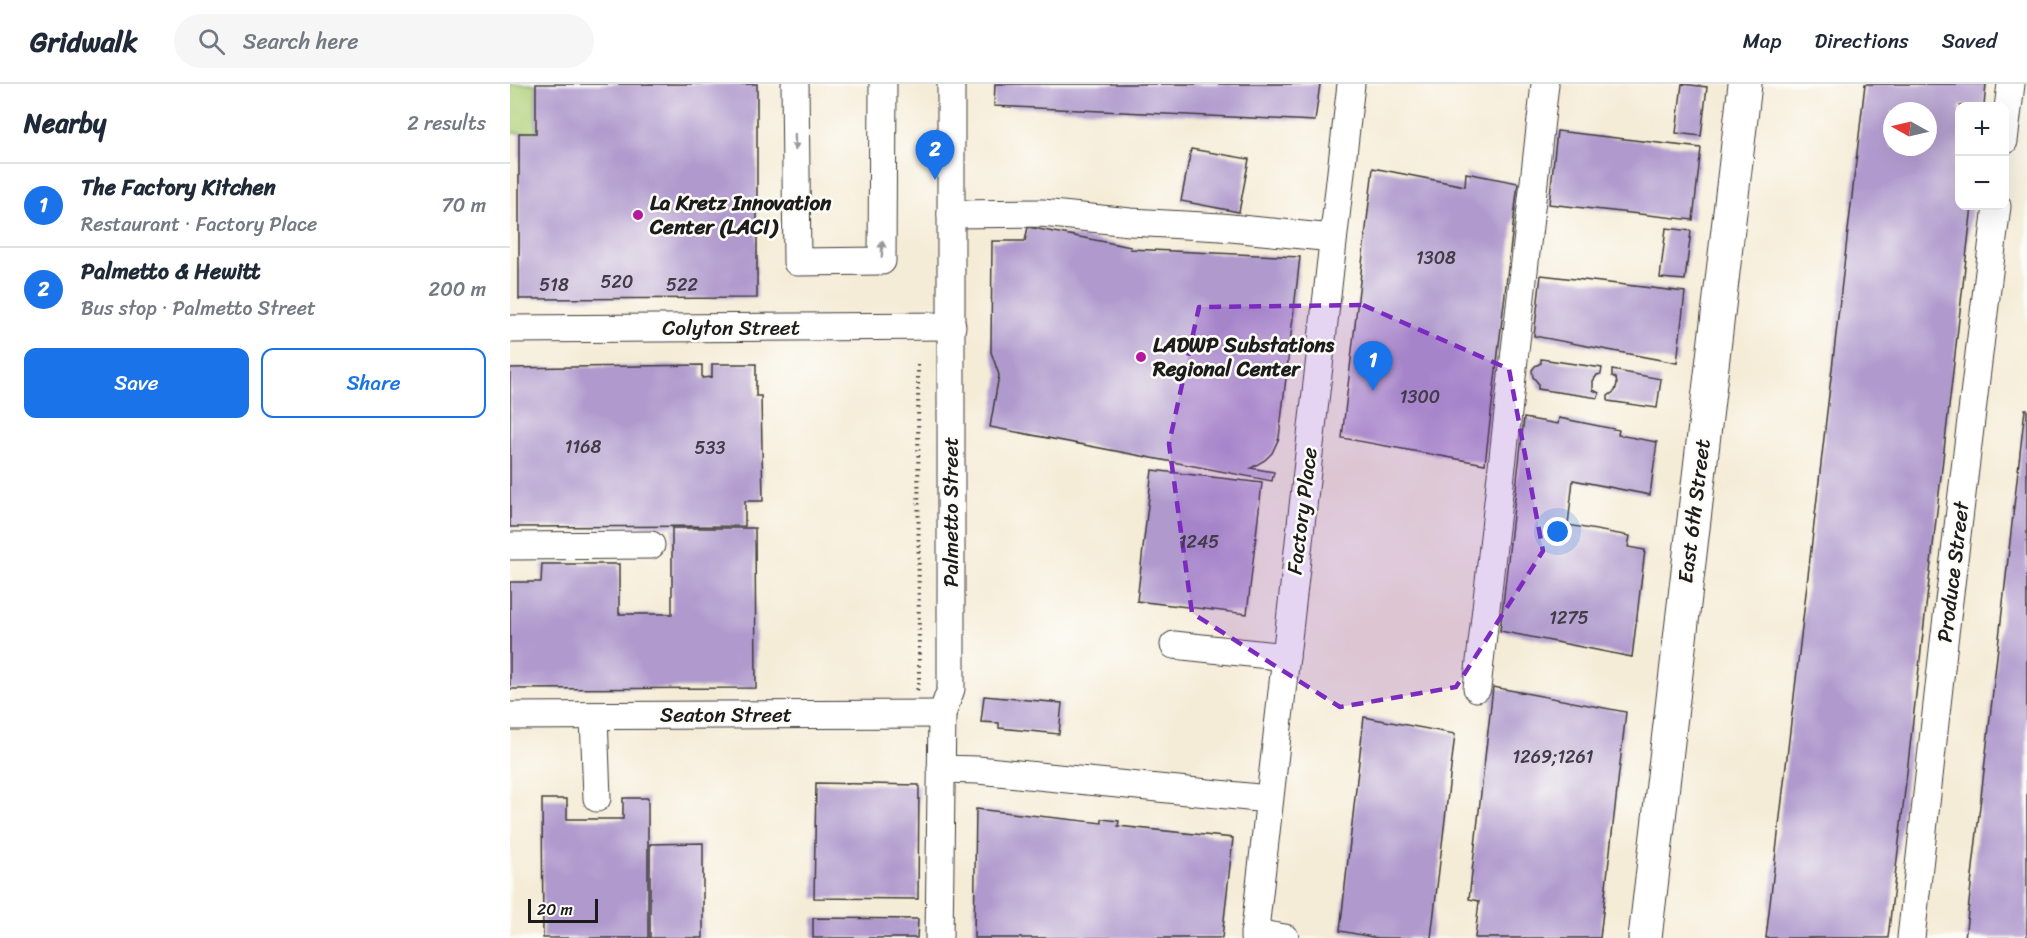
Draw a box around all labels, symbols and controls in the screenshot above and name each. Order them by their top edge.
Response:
search box [174,14,594,68]
text: Gridwalk [30,17,138,66]
text: Search here [243,22,359,61]
text: Map [1743,22,1781,60]
text: Directions [1814,22,1909,60]
text: Saved [1942,22,1997,60]
icon: search [195,25,228,58]
text: Nearby [24,100,106,146]
north arrow [1883,102,1937,156]
map controls [1955,102,2009,210]
button: + [1955,102,2009,156]
text: 2 results [407,106,486,141]
pin: 2 [916,130,954,180]
one-way arrow [791,133,800,152]
button: − [1955,156,2009,210]
text: The Factory Kitchen [81,168,276,207]
place label: La Kretz Innovation Center (LACI) [649,184,832,246]
text: 1 [39,188,48,223]
text: 70 m [441,188,486,223]
text: Restaurant · Factory Place [81,207,317,242]
marker: La Kretz Innovation Center (LACI) [631,208,645,222]
one-way arrow [877,239,887,258]
house number: 1308 [1416,242,1456,274]
text: Palmetto & Hewitt [81,252,261,291]
house number: 520 [601,266,633,298]
house number: 518 [539,269,569,301]
house number: 522 [666,269,698,301]
text: 2 [38,272,49,307]
text: 200 m [429,272,486,307]
text: Bus stop · Palmetto Street [81,291,316,326]
street label: Colyton Street [662,309,800,347]
place label: LADWP Substations Regional Center [1152,326,1335,388]
pin: 1 [1354,342,1392,391]
button: Save [24,348,249,418]
button: Share [261,348,486,418]
marker: LADWP Substations Regional Center [1134,350,1148,364]
house number: 1300 [1400,381,1440,413]
house number: 1168 [565,431,601,463]
house number: 533 [695,432,725,464]
street label: Palmetto Street [932,437,970,587]
street label: East 6th Street [1666,437,1722,585]
street label: Factory Place [1275,445,1329,577]
street label: Produce Street [1926,498,1981,645]
your location [1543,517,1572,546]
house number: 1245 [1179,526,1219,558]
house number: 1275 [1549,602,1589,634]
street label: Seaton Street [660,696,792,734]
house number: 1269;1261 [1513,741,1594,773]
text: 20 m [537,895,573,924]
scale bar [528,896,598,924]

